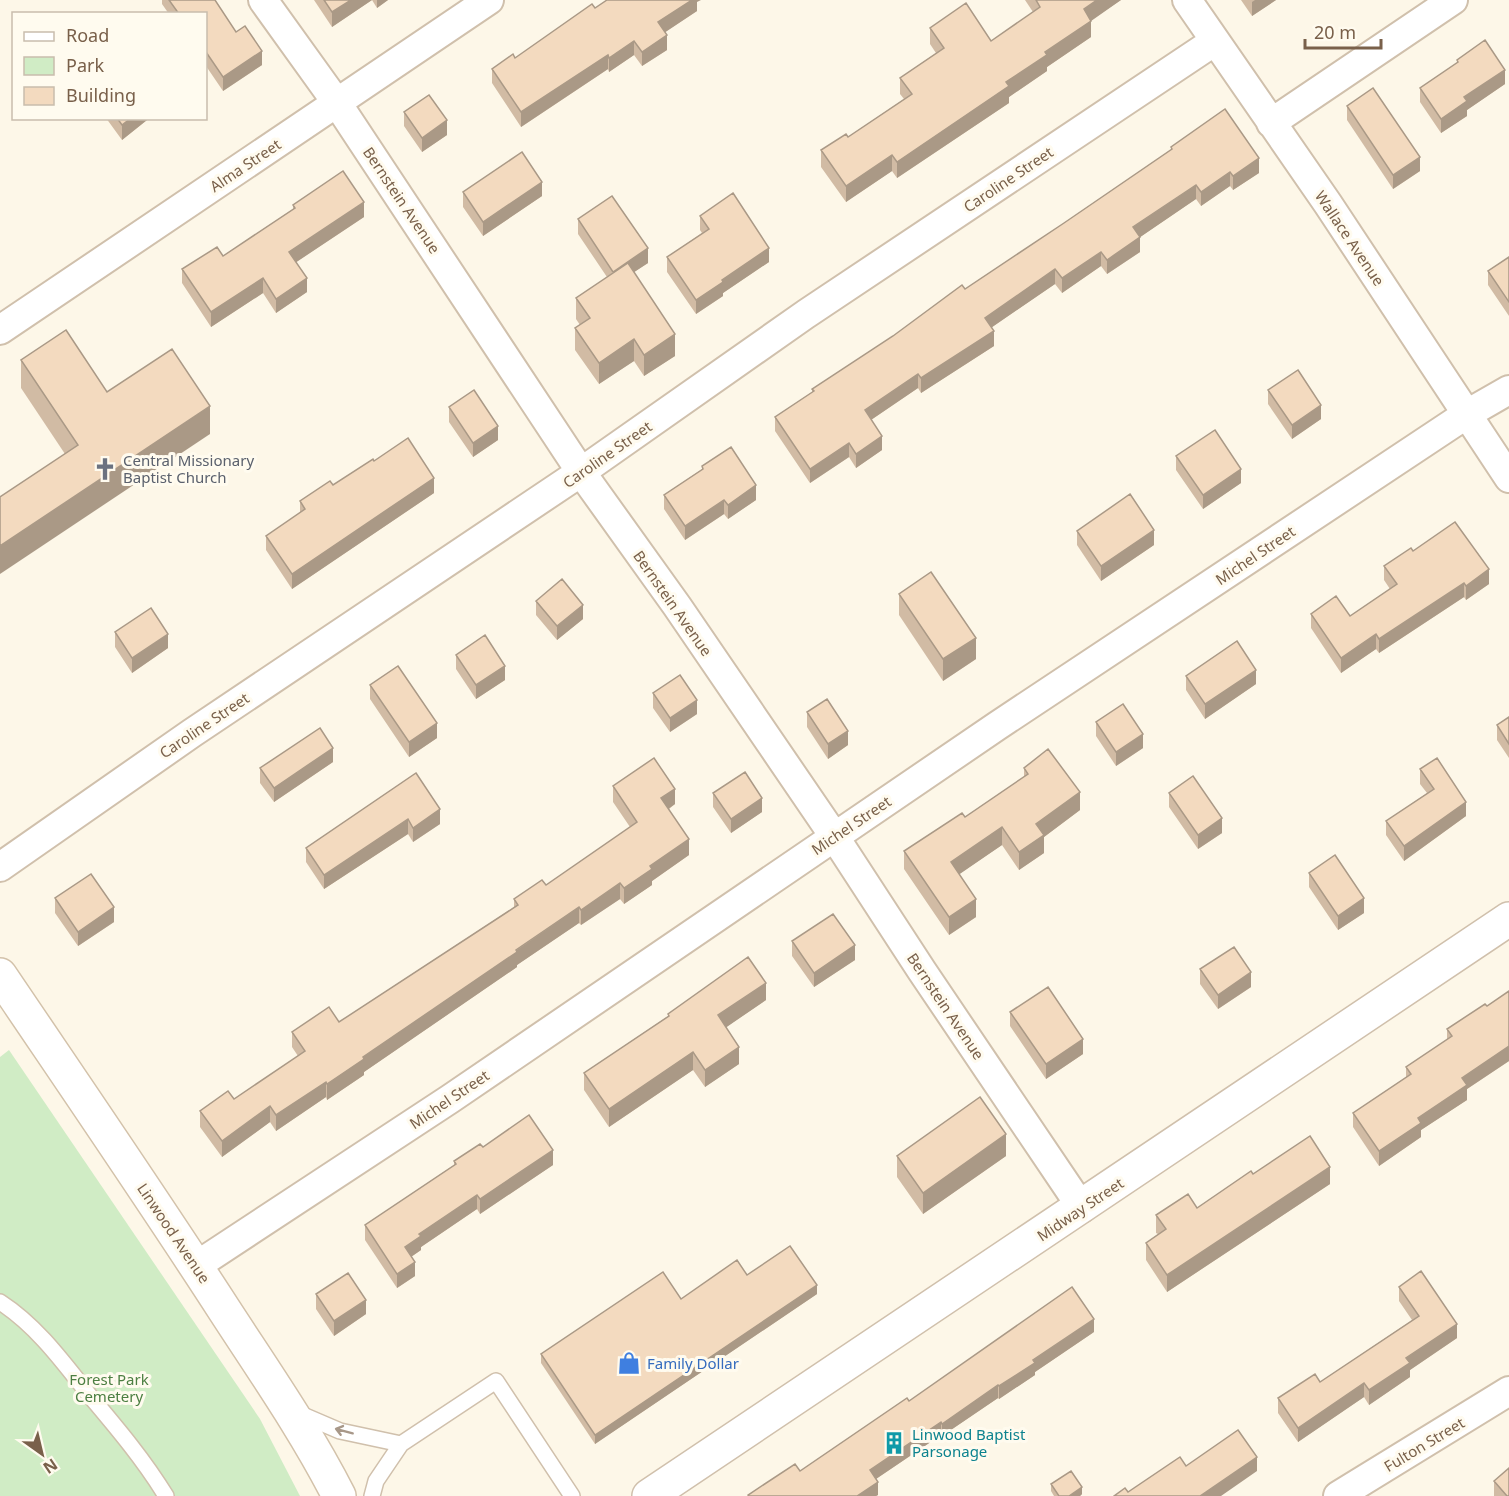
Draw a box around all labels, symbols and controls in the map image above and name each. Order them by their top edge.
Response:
legend [12,12,207,120]
scale bar [1305,12,1382,50]
text: 20 m [1314,20,1356,44]
text: Road [66,23,109,47]
text: Park [66,53,104,77]
text: Building [66,83,136,107]
street label: Alma Street [206,134,285,196]
street label: Caroline Street [959,141,1057,216]
street label: Bernstein Avenue [359,143,445,257]
street label: Wallace Avenue [1311,187,1389,289]
street label: Caroline Street [559,416,656,492]
place label: Central Missionary Baptist Church [123,450,254,487]
church icon: Central Missionary Baptist Church [92,456,118,482]
street label: Michel Street [1211,521,1299,589]
street label: Bernstein Avenue [629,546,717,660]
street label: Caroline Street [155,687,253,762]
street label: Michel Street [807,791,895,859]
street label: Bernstein Avenue [903,949,989,1063]
street label: Michel Street [405,1065,493,1133]
street label: Midway Street [1033,1172,1128,1245]
street label: Linwood Avenue [133,1179,215,1287]
shop icon: Family Dollar [616,1350,642,1376]
place label: Family Dollar [647,1353,739,1373]
park label: Forest Park Cemetery [69,1369,149,1406]
street label: Fulton Street [1380,1412,1468,1476]
north arrow [12,1424,72,1484]
place label: Linwood Baptist Parsonage [912,1424,1026,1461]
one-way arrow [335,1425,354,1437]
building icon: Linwood Baptist Parsonage [881,1430,907,1456]
text: N [39,1454,62,1479]

